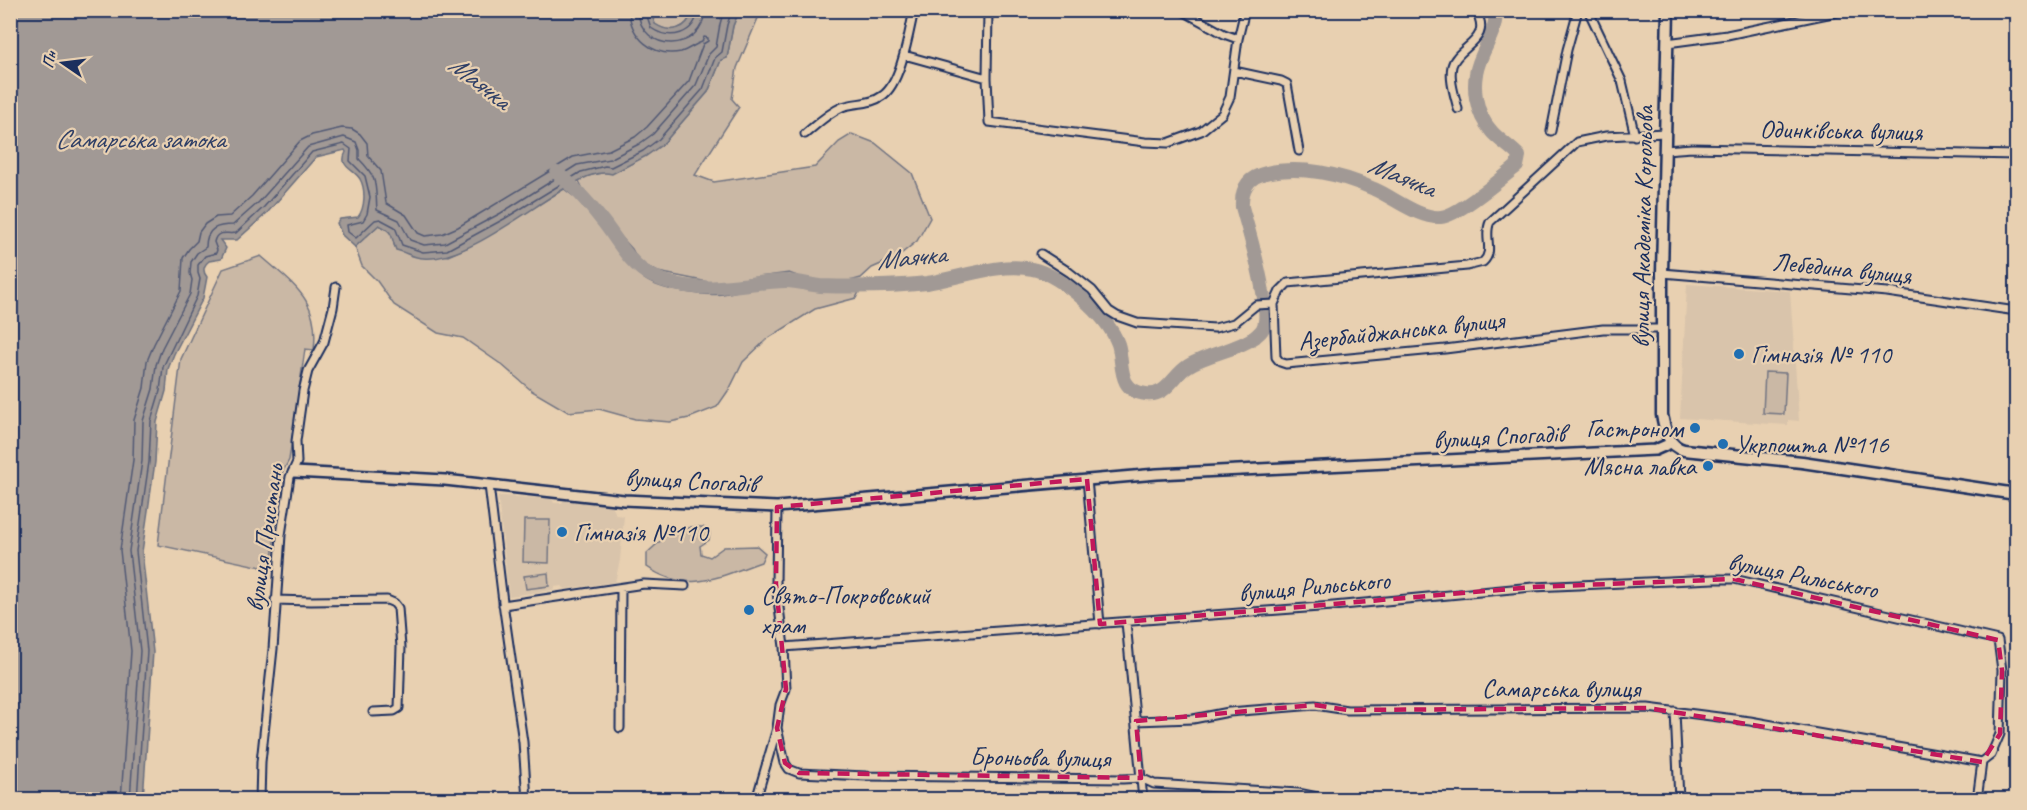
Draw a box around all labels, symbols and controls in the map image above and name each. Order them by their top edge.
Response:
north arrow [33,33,93,93]
water label: Маячка [442,47,520,119]
text: Пн [38,48,61,70]
street label: вулиця Академіка Корольова [1624,104,1661,348]
street label: Одинківська вулиця [1759,113,1924,148]
water label: Самарська затока [55,122,228,156]
water label: Маячка [1363,147,1443,206]
water label: Маячка [875,236,950,278]
street label: Лебедина вулиця [1771,245,1915,292]
street label: Азербайджанська вулиця [1297,303,1508,359]
place label: Гімназія № 110 [1751,338,1894,371]
marker: Гімназія № 110 [1732,347,1746,361]
place label: Гастроном [1586,412,1685,445]
street label: вулиця Спогадів [1432,416,1572,456]
marker: Гастроном [1688,421,1702,435]
place label: Укрпошта №116 [1735,428,1890,461]
marker: Укрпошта №116 [1716,437,1730,451]
place label: Мясна лавка [1584,450,1698,483]
marker: Мясна лавка [1701,459,1715,473]
street label: вулиця Пристань [238,460,291,614]
street label: вулиця Спогадів [624,461,764,501]
place label: Гімназія №110 [574,516,710,549]
marker: Гімназія №110 [555,525,569,539]
street label: вулиця Рильського [1725,545,1882,607]
street label: вулиця Рильського [1237,563,1393,610]
place label: Свято-Покровський храм [761,579,932,642]
marker: Свято-Покровський храм [742,603,756,617]
street label: Самарська вулиця [1482,672,1642,705]
street label: Броньова вулиця [970,740,1113,775]

